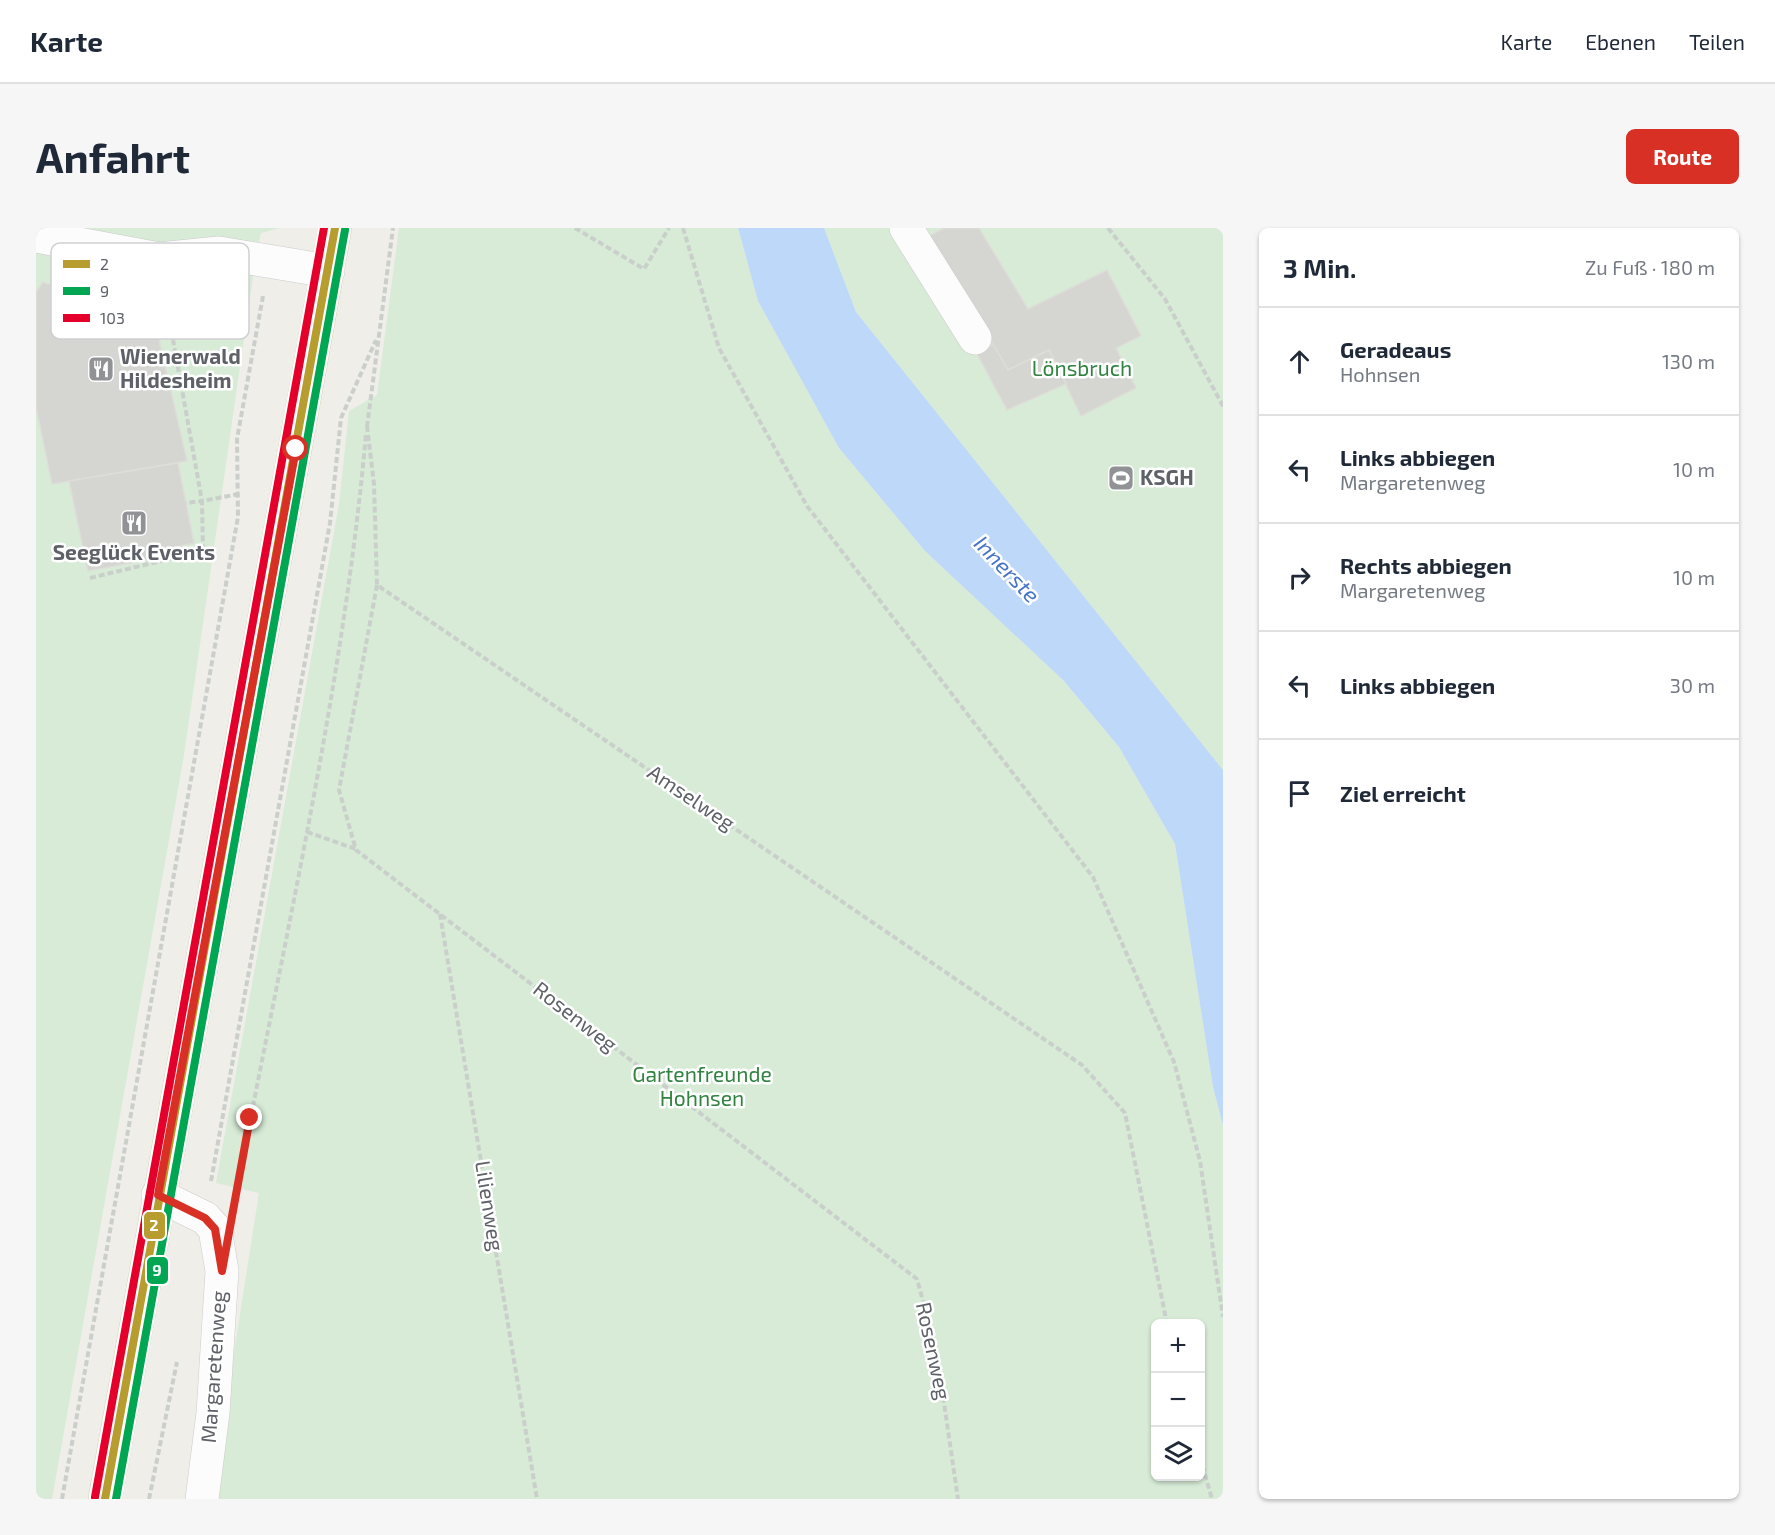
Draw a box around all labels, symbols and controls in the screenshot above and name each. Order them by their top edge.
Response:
text: Karte [30,24,103,58]
text: Karte [1501,29,1552,54]
text: Ebenen [1585,29,1656,54]
text: Teilen [1689,29,1745,54]
button: Route [1626,129,1739,184]
text: Anfahrt [36,131,190,181]
legend [51,243,249,339]
text: 3 Min. [1283,252,1356,283]
text: 2 [100,254,109,273]
text: Zu Fuß · 180 m [1585,255,1715,279]
text: 9 [100,281,109,300]
text: 103 [100,308,125,327]
text: Geradeaus [1340,336,1451,362]
place label: Wienerwald Hildesheim [120,343,241,392]
icon: ahead [1283,345,1316,378]
text: 130 m [1662,349,1715,373]
restaurant icon: Wienerwald Hildesheim [86,354,116,384]
park label: Lönsbruch [1032,355,1132,380]
text: Hohnsen [1340,362,1420,386]
route start [282,435,308,461]
text: Links abbiegen [1340,444,1495,470]
icon: left [1283,453,1316,486]
text: 10 m [1673,457,1715,481]
sports icon: KSGH [1106,463,1136,493]
place label: KSGH [1140,464,1194,489]
text: Margaretenweg [1340,470,1485,494]
restaurant icon: Seeglück Events [119,508,149,538]
water label: Innerste [970,529,1046,607]
place label: Seeglück Events [53,539,215,564]
text: Rechts abbiegen [1340,552,1512,578]
icon: right [1283,561,1316,594]
text: 10 m [1673,565,1715,589]
text: Margaretenweg [1340,578,1485,602]
icon: left [1283,669,1316,702]
text: Links abbiegen [1340,672,1495,698]
text: 30 m [1670,673,1715,697]
street label: Amselweg [644,759,740,835]
icon: arrive [1283,777,1316,810]
text: Ziel erreicht [1340,780,1466,806]
street label: Rosenweg [529,975,623,1056]
park label: Gartenfreunde Hohnsen [632,1061,772,1110]
route end [236,1104,262,1130]
street label: Lilienweg [471,1159,510,1253]
line badge: 2 [143,1211,166,1240]
text: 2 [149,1215,159,1234]
line badge: 9 [146,1256,169,1285]
text: 9 [152,1260,162,1279]
street label: Margaretenweg [195,1290,230,1444]
street label: Rosenweg [912,1300,957,1402]
map controls [1151,1319,1205,1481]
button: + [1151,1319,1205,1373]
button: − [1151,1373,1205,1427]
button: layers [1151,1427,1205,1481]

